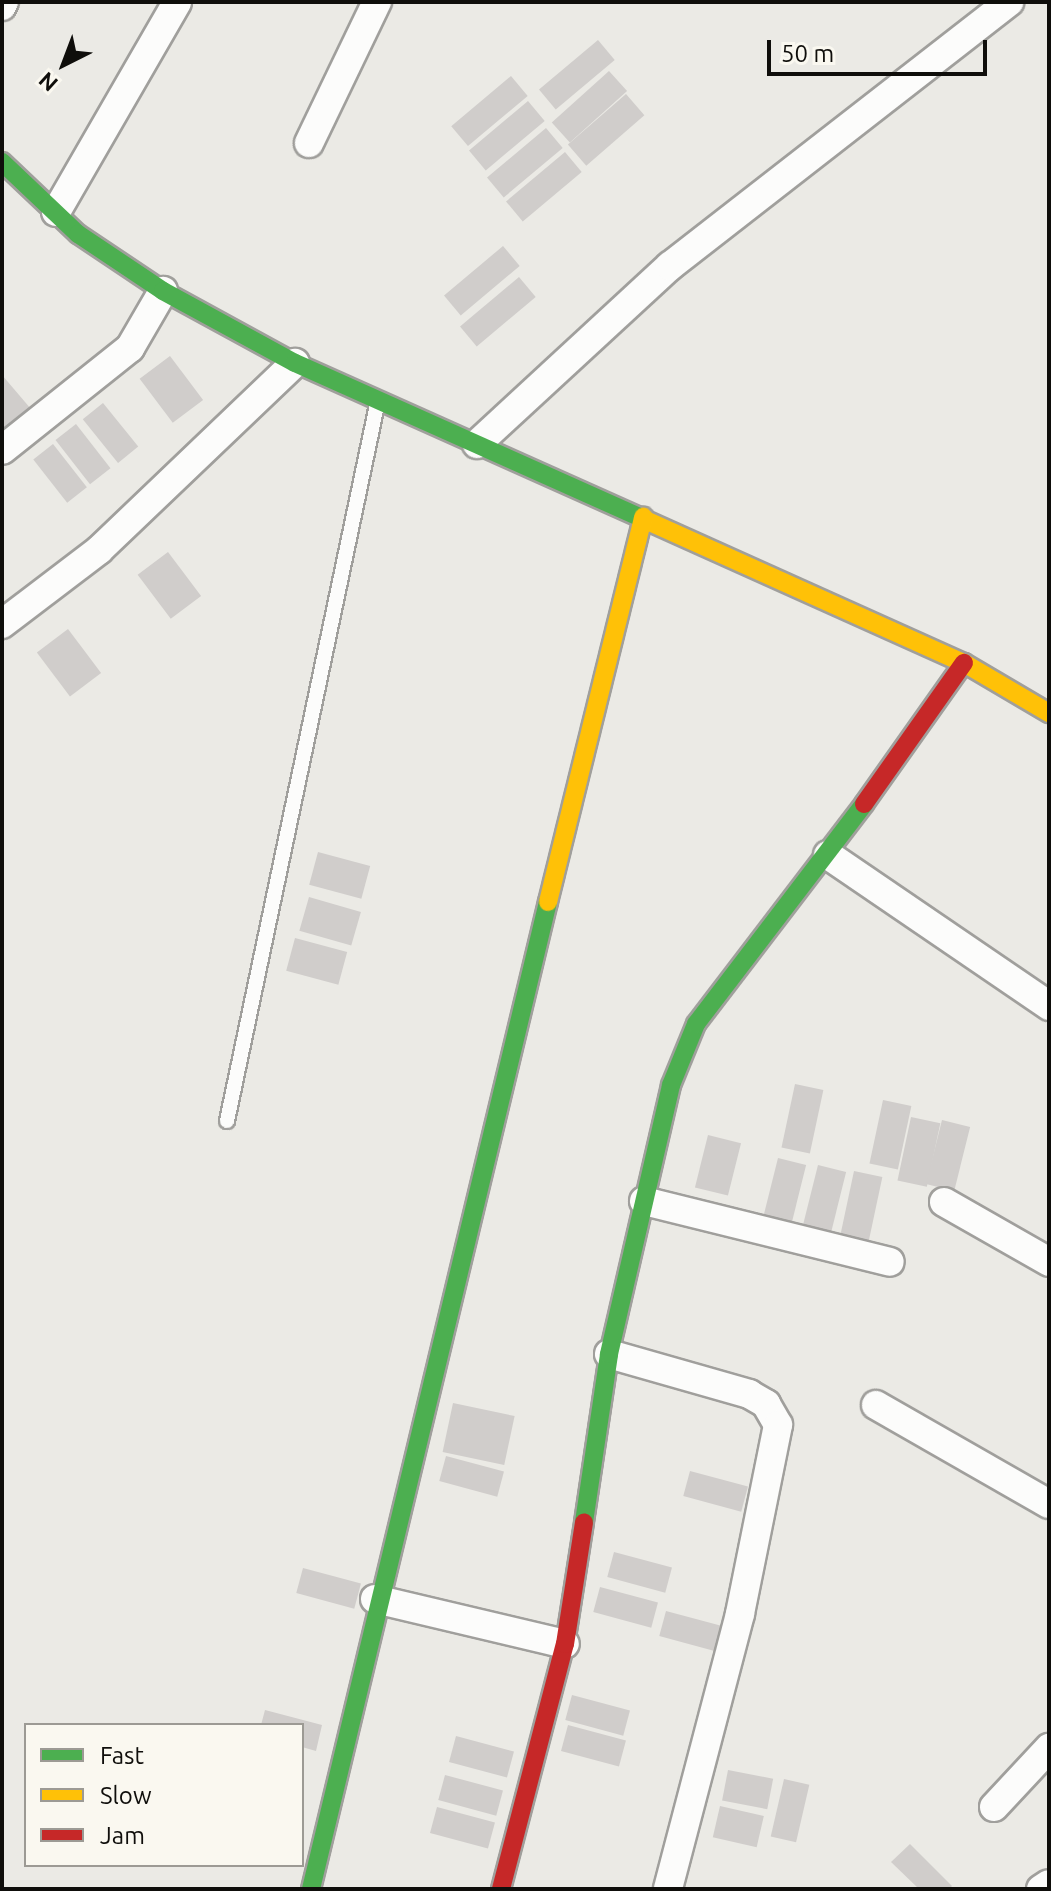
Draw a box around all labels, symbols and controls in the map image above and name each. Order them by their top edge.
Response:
north arrow [24,24,104,104]
scale bar [771,24,991,74]
text: 50 m [781,40,834,67]
text: N [33,67,62,97]
legend [24,1723,304,1867]
text: Fast [100,1742,144,1769]
text: Slow [100,1782,152,1809]
text: Jam [100,1822,145,1849]

